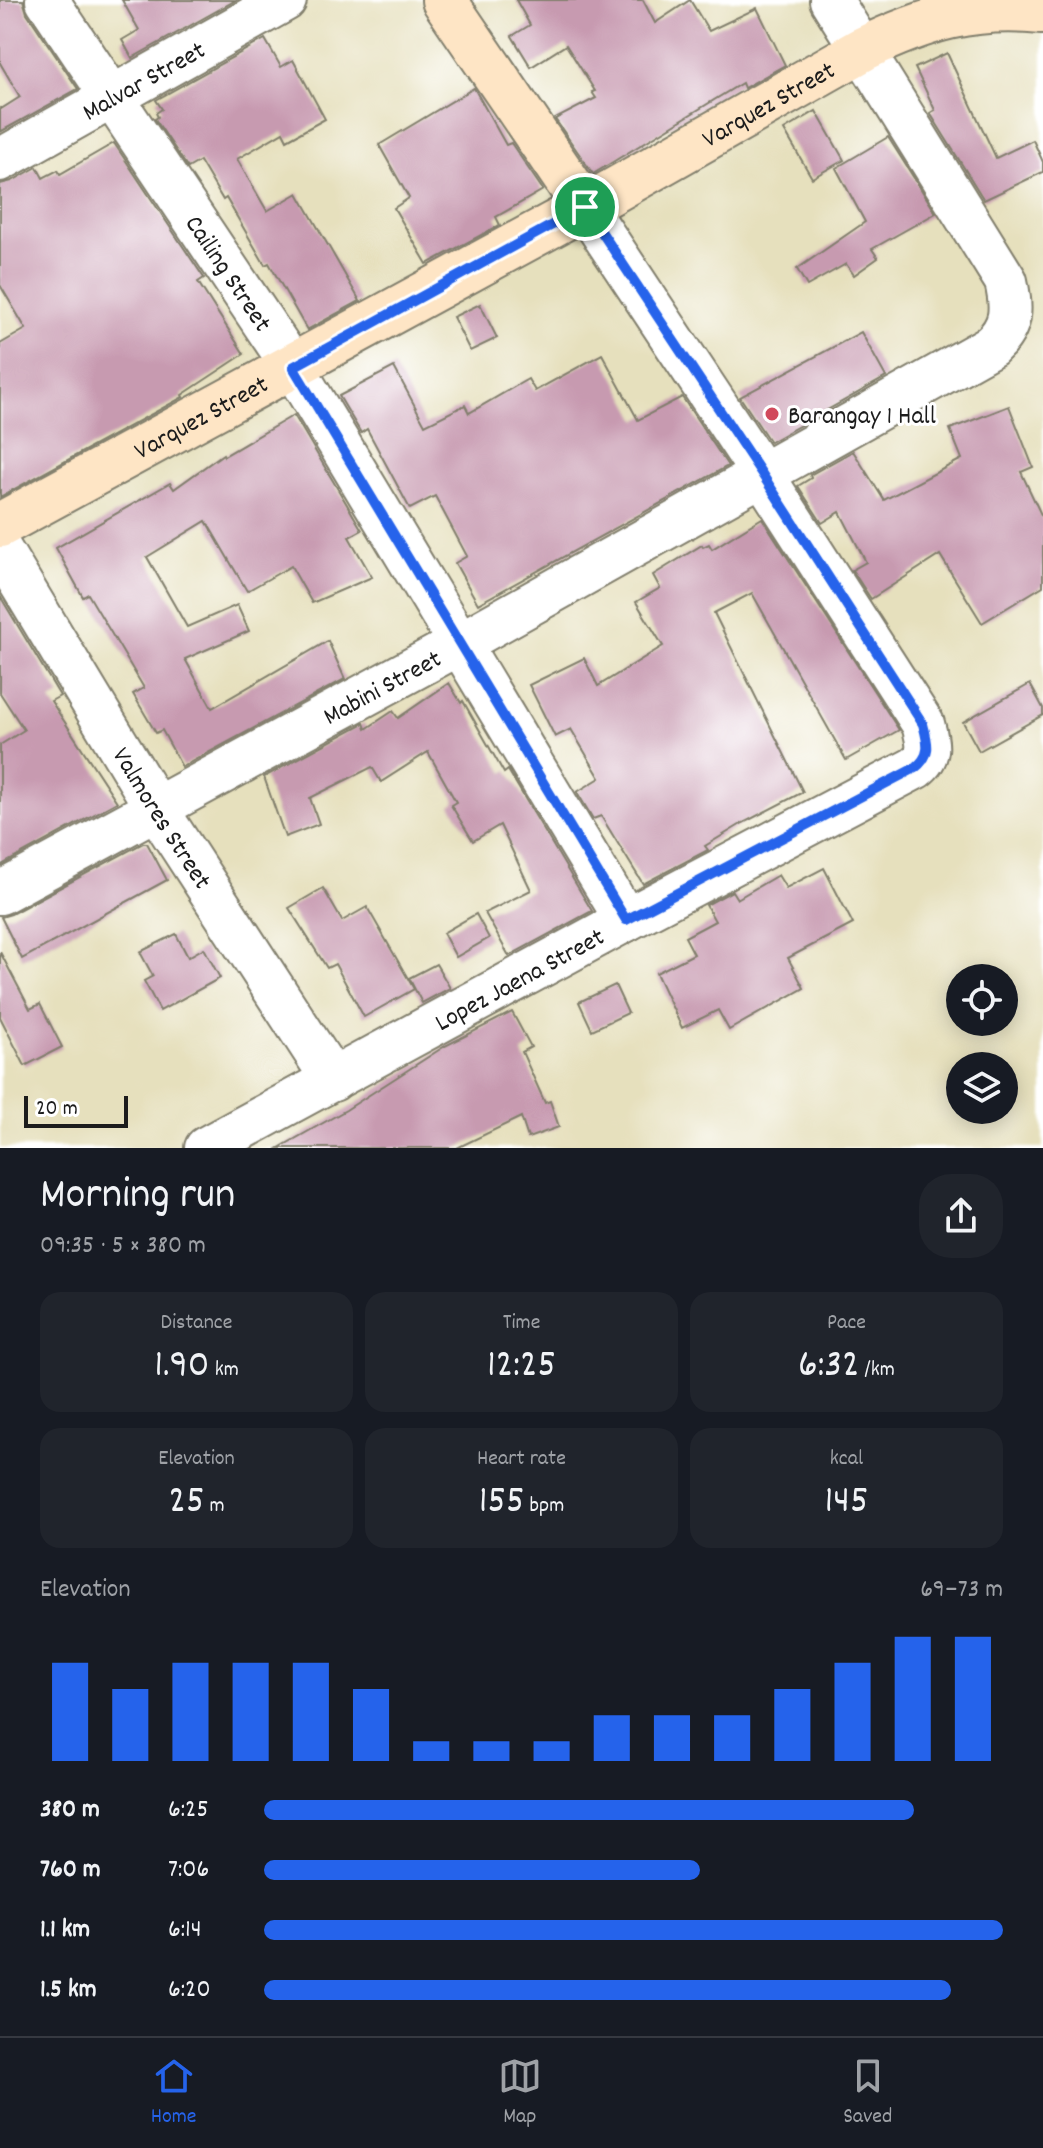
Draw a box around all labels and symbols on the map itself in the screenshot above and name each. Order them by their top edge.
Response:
street label: Malvar Street [77,33,213,132]
street label: Varquez Street [696,53,843,159]
pin [551,173,619,241]
street label: Cailing Street [174,209,279,340]
street label: Varquez Street [128,367,276,471]
place label: Barangay 1 Hall [788,399,936,436]
marker: Barangay 1 Hall [763,405,781,423]
street label: Mabini Street [317,642,449,736]
street label: Valmores Street [101,741,219,898]
street label: Lopez Jaena Street [429,920,612,1042]
scale bar [24,1092,128,1128]

